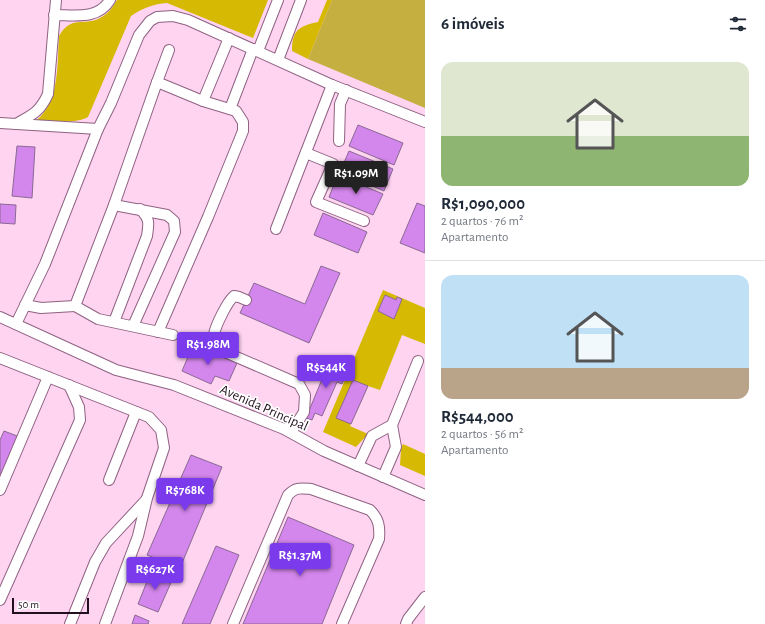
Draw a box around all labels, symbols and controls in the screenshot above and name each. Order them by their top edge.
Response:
icon: filters [727,13,749,35]
text: 6 imóveis [441,15,504,32]
icon: home [559,88,631,160]
pin: R$1.09M [319,161,393,195]
text: R$1.09M [334,167,378,180]
text: R$1,090,000 [441,195,525,212]
text: 2 quartos · 76 m² [441,215,523,228]
text: Apartamento [441,231,508,244]
icon: home [559,301,631,373]
pin: R$1.98M [171,332,245,366]
text: R$1.98M [186,338,230,351]
pin: R$544K [293,355,359,389]
text: R$544K [306,361,346,374]
street label: Avenida Principal [218,382,310,434]
text: R$544,000 [441,408,514,425]
text: 2 quartos · 56 m² [441,428,523,441]
text: Apartamento [441,444,508,457]
pin: R$768K [152,478,218,512]
text: R$768K [165,484,205,497]
pin: R$1.37M [263,543,337,577]
text: R$1.37M [279,549,321,562]
pin: R$627K [122,557,188,591]
text: R$627K [135,563,175,576]
scale bar [12,596,89,615]
text: 50 m [18,599,39,610]

